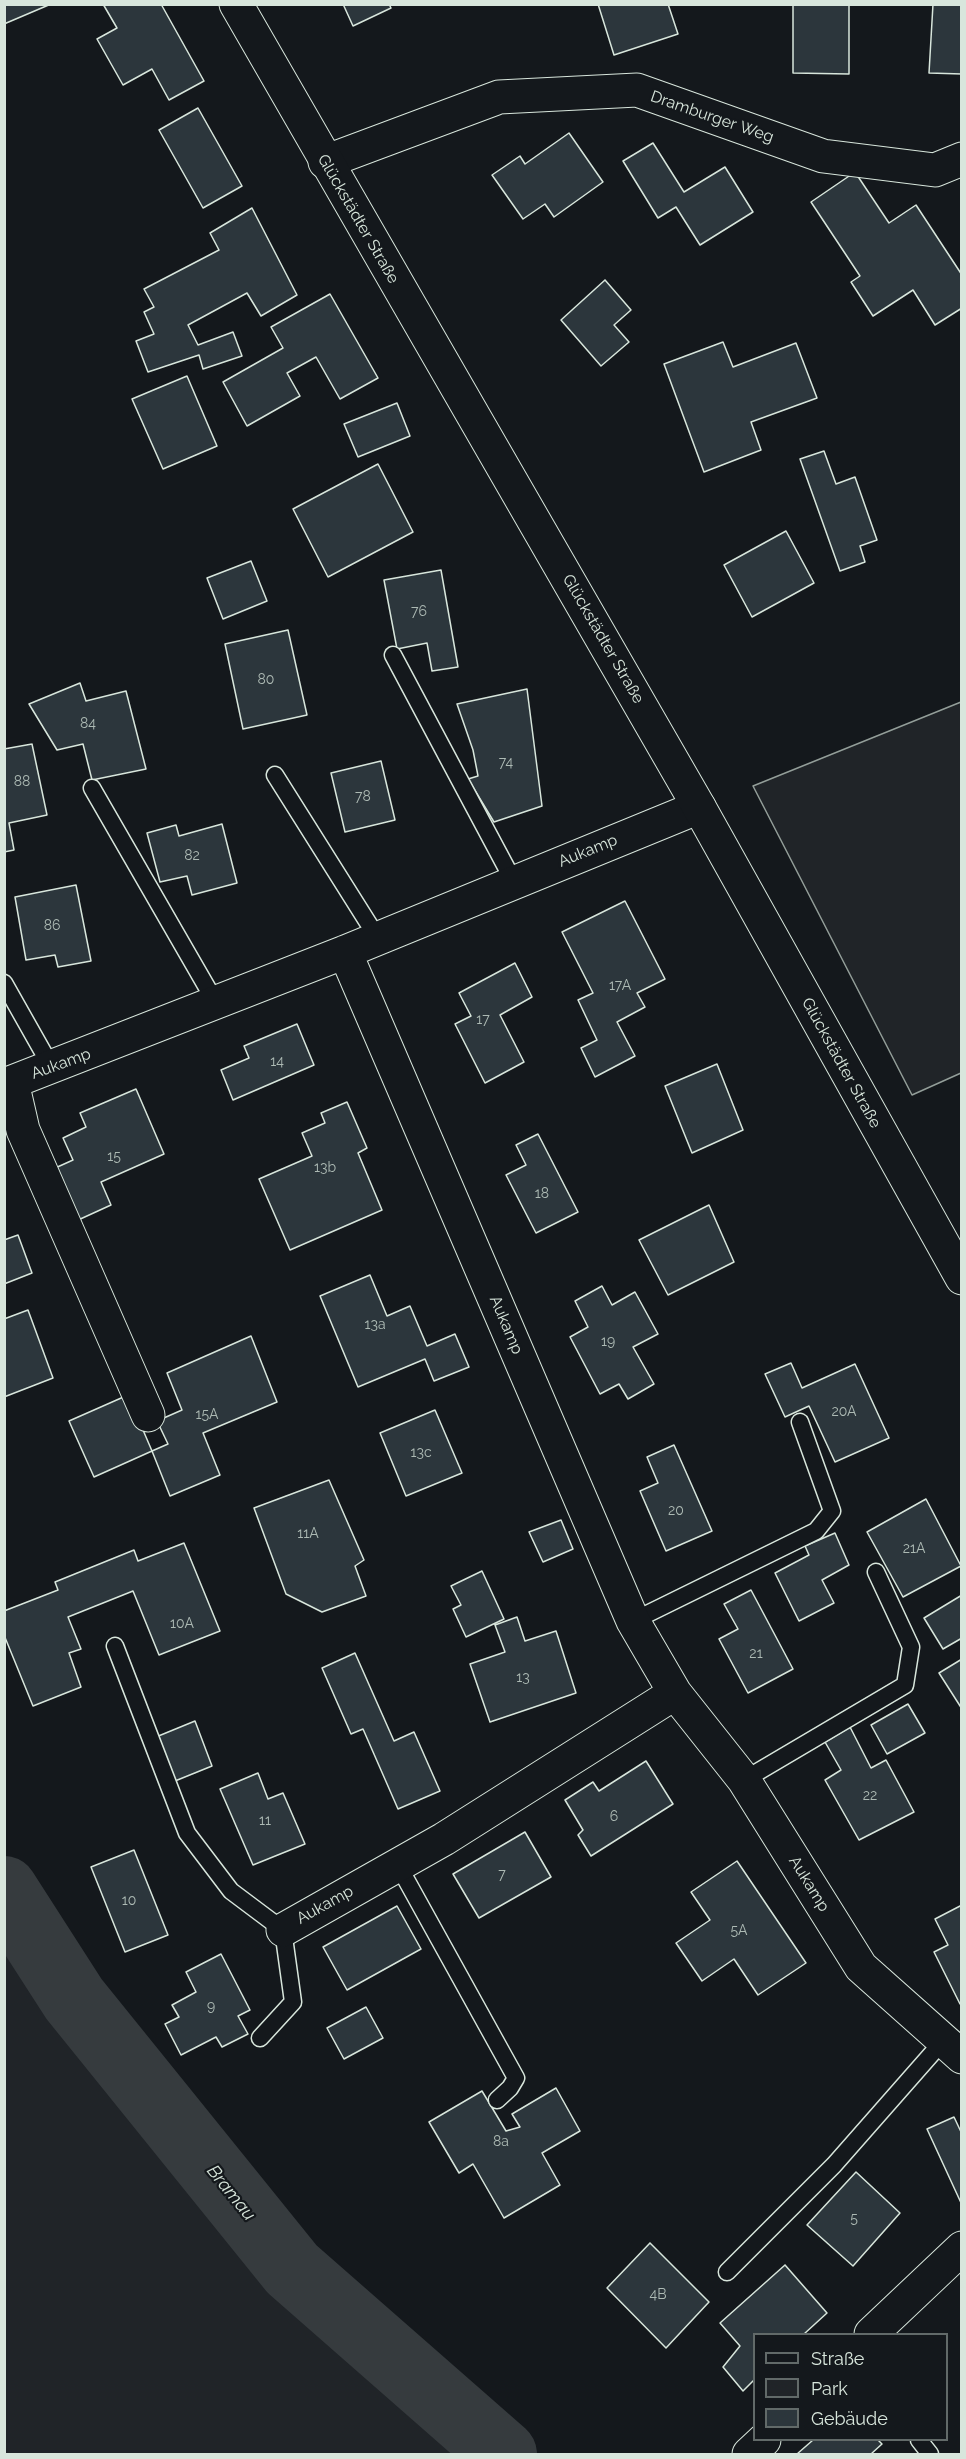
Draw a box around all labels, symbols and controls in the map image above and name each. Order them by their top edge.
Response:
street label: Dramburger Weg [648,87,776,147]
street label: Glückstädter Straße [313,151,403,287]
street label: Glückstädter Straße [558,571,648,707]
house number: 76 [411,604,427,620]
house number: 80 [258,672,274,688]
house number: 84 [80,716,96,732]
house number: 74 [499,755,513,771]
house number: 88 [14,774,30,790]
house number: 78 [355,789,371,805]
street label: Aukamp [556,831,620,871]
house number: 82 [184,848,200,864]
house number: 86 [44,918,60,934]
house number: 17A [609,978,631,994]
street label: Glückstädter Straße [797,994,885,1132]
house number: 17 [476,1012,490,1028]
street label: Aukamp [29,1044,93,1084]
house number: 14 [270,1054,284,1070]
house number: 15 [107,1149,121,1165]
house number: 13b [314,1160,336,1176]
house number: 18 [535,1186,549,1202]
street label: Aukamp [485,1293,527,1357]
house number: 13a [364,1317,386,1333]
house number: 19 [601,1334,615,1350]
house number: 20A [831,1404,857,1420]
house number: 15A [195,1407,219,1423]
house number: 13c [410,1445,432,1461]
house number: 20 [668,1503,684,1519]
house number: 11A [297,1526,319,1542]
house number: 21A [903,1541,925,1557]
house number: 10A [170,1616,194,1632]
house number: 21 [749,1646,763,1662]
house number: 13 [516,1670,530,1686]
house number: 22 [863,1788,877,1804]
house number: 6 [610,1809,618,1825]
house number: 11 [259,1813,271,1829]
street label: Aukamp [784,1853,834,1915]
house number: 7 [498,1867,506,1883]
street label: Aukamp [293,1882,357,1928]
house number: 10 [122,1893,136,1909]
house number: 5A [730,1923,748,1939]
house number: 9 [207,1999,215,2015]
house number: 8a [493,2134,509,2150]
water label: Bramau [202,2161,260,2225]
house number: 5 [850,2211,858,2227]
house number: 4B [650,2287,666,2303]
legend [753,2333,948,2441]
text: Straße [811,2348,864,2369]
text: Park [811,2378,848,2399]
text: Gebäude [811,2408,888,2429]

